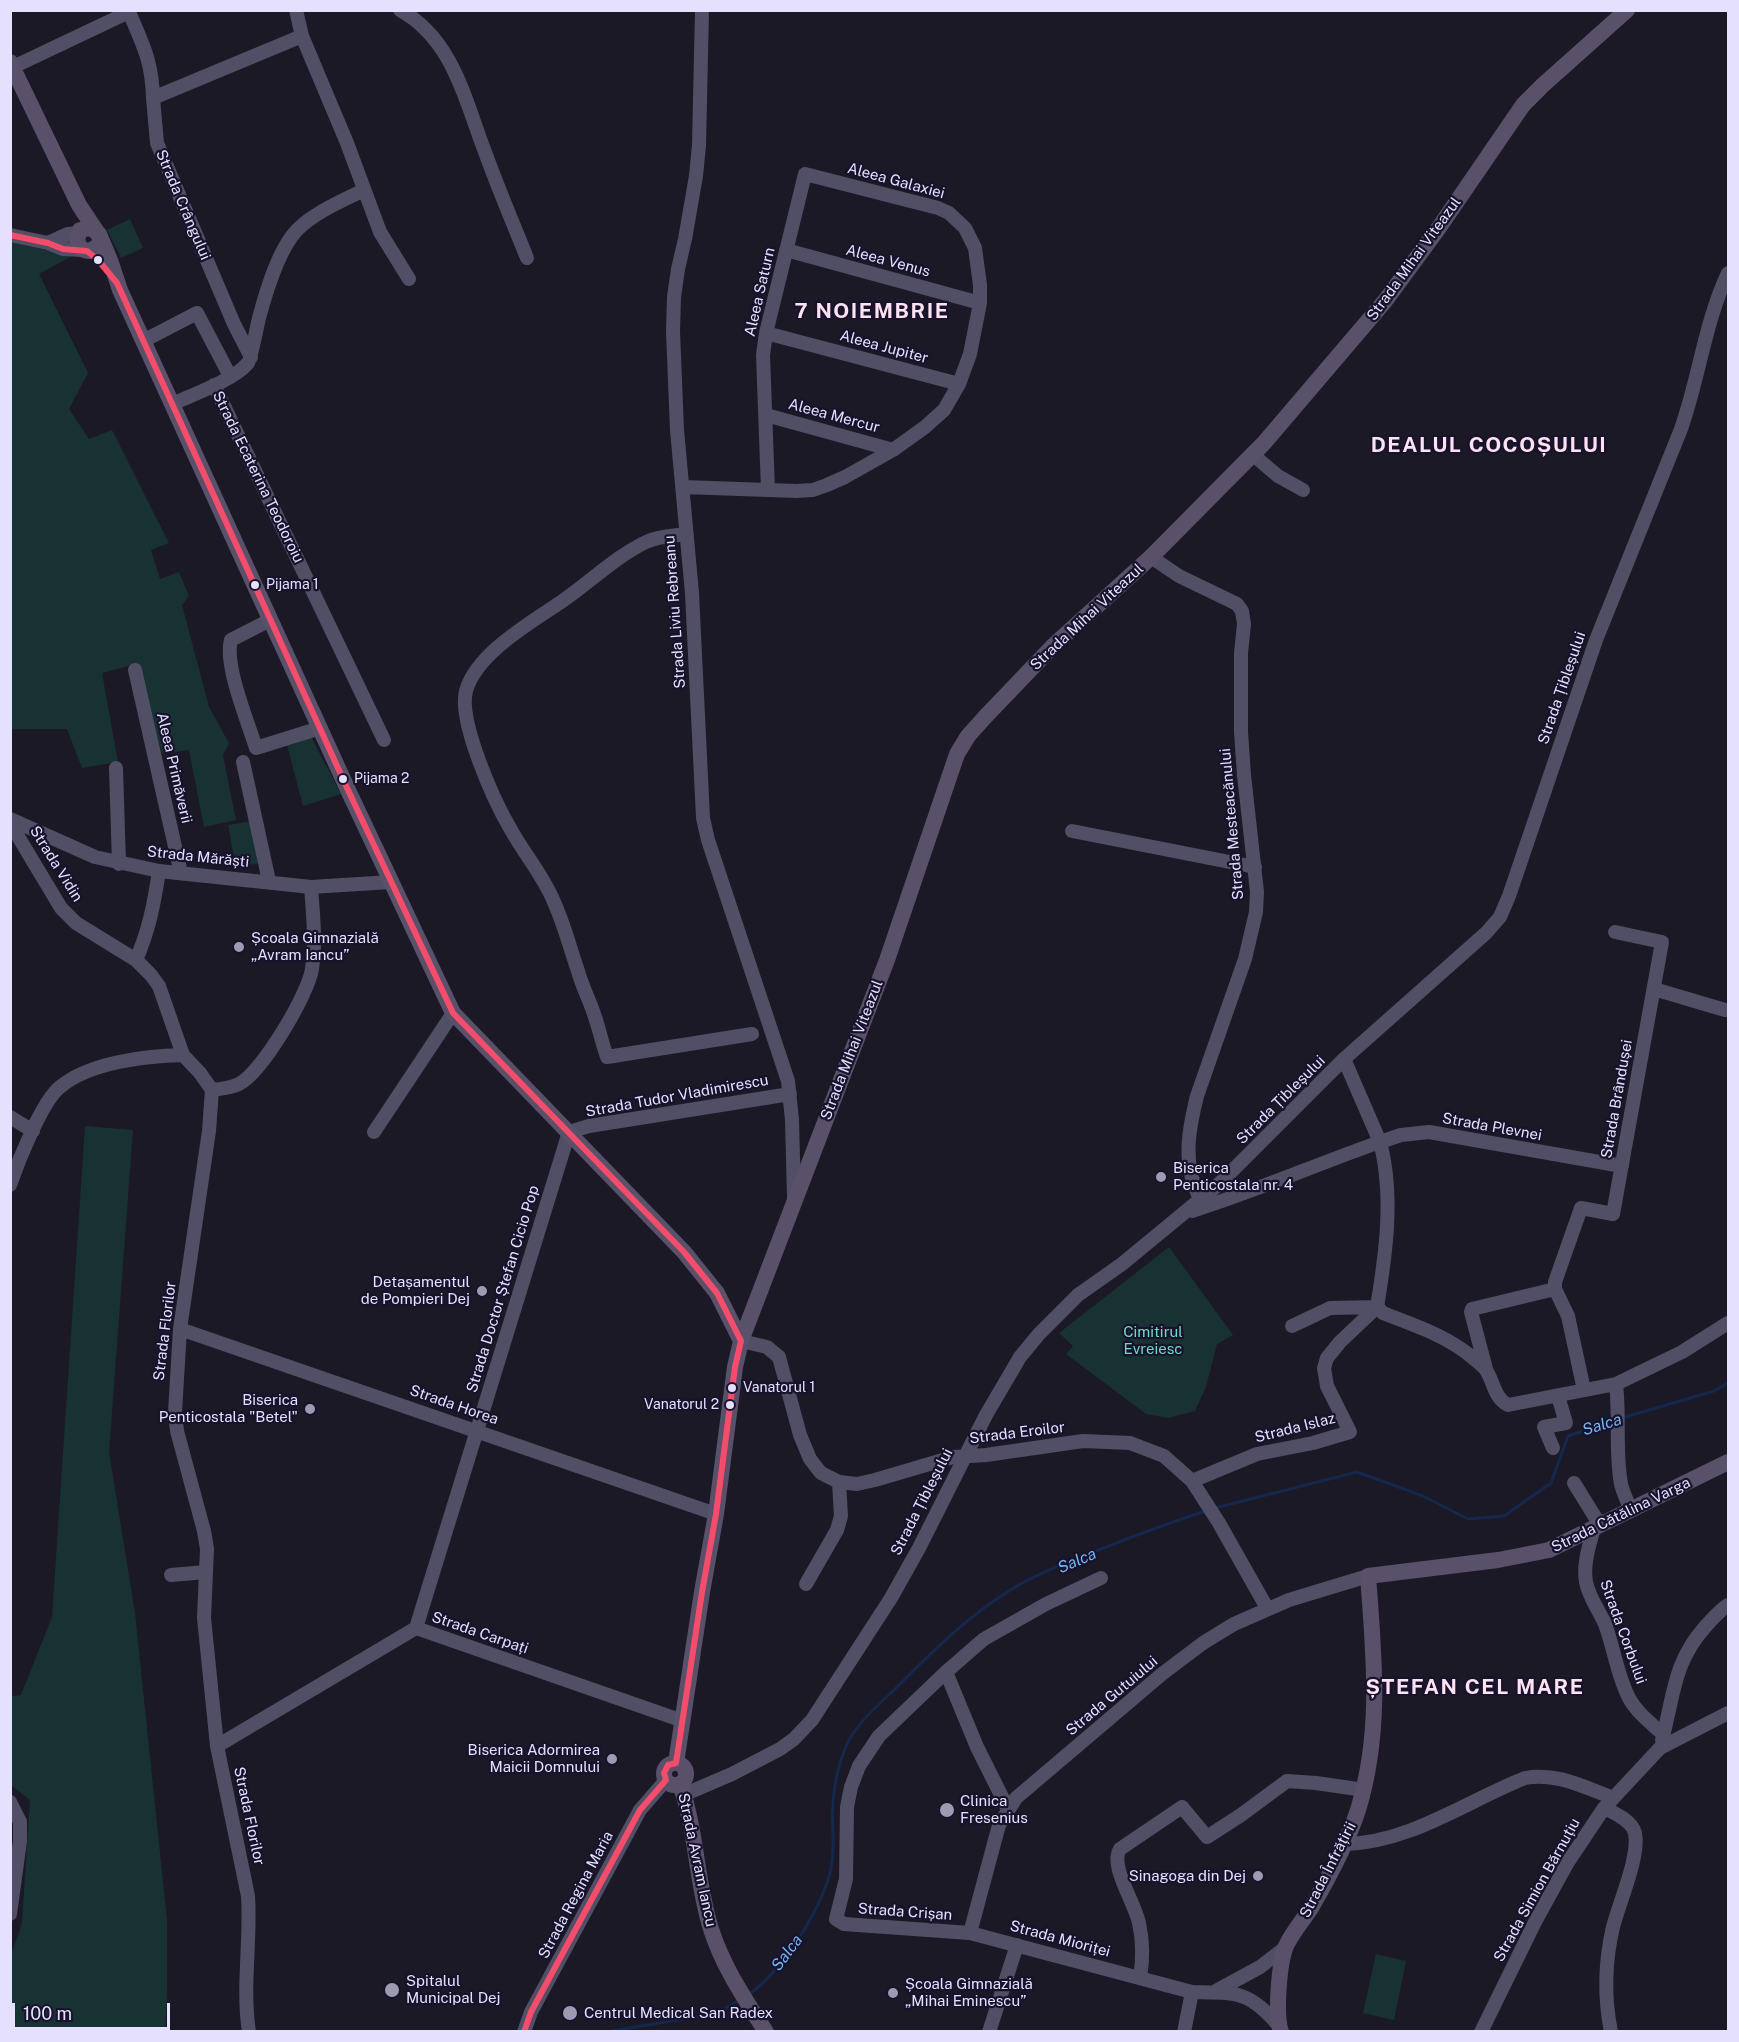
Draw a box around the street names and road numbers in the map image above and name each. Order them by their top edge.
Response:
street label: Strada Crângului [152,147,214,263]
street label: Aleea Galaxiei [845,159,947,203]
street label: Strada Mihai Viteazul [1363,194,1465,324]
street label: Aleea Venus [844,241,932,281]
street label: Aleea Saturn [741,246,779,338]
street label: Aleea Jupiter [838,327,930,367]
street label: Strada Ecaterina Teodoroiu [209,388,307,566]
street label: Aleea Mercur [786,395,882,437]
street label: Strada Liviu Rebreanu [661,535,689,689]
street label: Strada Mihai Viteazul [1027,560,1147,674]
street label: Strada Țibleșului [1534,629,1590,747]
street label: Aleea Primăverii [153,711,195,825]
street label: Strada Mesteacănului [1216,747,1248,901]
street label: Strada Vidin [26,823,86,905]
street label: Strada Mărăști [146,843,250,871]
street label: Strada Mihai Viteazul [817,978,887,1122]
street label: Strada Brândușei [1598,1038,1636,1160]
street label: Strada Țibleșului [1233,1052,1329,1148]
street label: Strada Tudor Vladimirescu [584,1071,770,1121]
street label: Strada Plevnei [1441,1109,1543,1145]
street label: Strada Doctor Ștefan Cicio Pop [463,1183,543,1395]
street label: Strada Florilor [150,1280,180,1382]
street label: Strada Horea [407,1381,501,1429]
street label: Strada Islaz [1253,1409,1337,1447]
street label: Strada Eroilor [968,1418,1066,1448]
street label: Strada Țibleșului [887,1445,957,1559]
street label: Strada Cătălina Varga [1549,1474,1693,1556]
street label: Strada Corbului [1596,1577,1650,1687]
street label: Strada Carpați [429,1608,531,1658]
street label: Strada Gutuiului [1063,1652,1161,1740]
street label: Strada Florilor [230,1765,268,1867]
street label: Strada Avram Iancu [674,1792,720,1928]
street label: Strada Simion Bărnuțiu [1490,1815,1584,1965]
street label: Strada Înfrățirii [1296,1819,1360,1921]
street label: Strada Regina Maria [535,1828,617,1962]
street label: Strada Crișan [857,1900,953,1924]
street label: Strada Mioriței [1008,1917,1112,1961]

